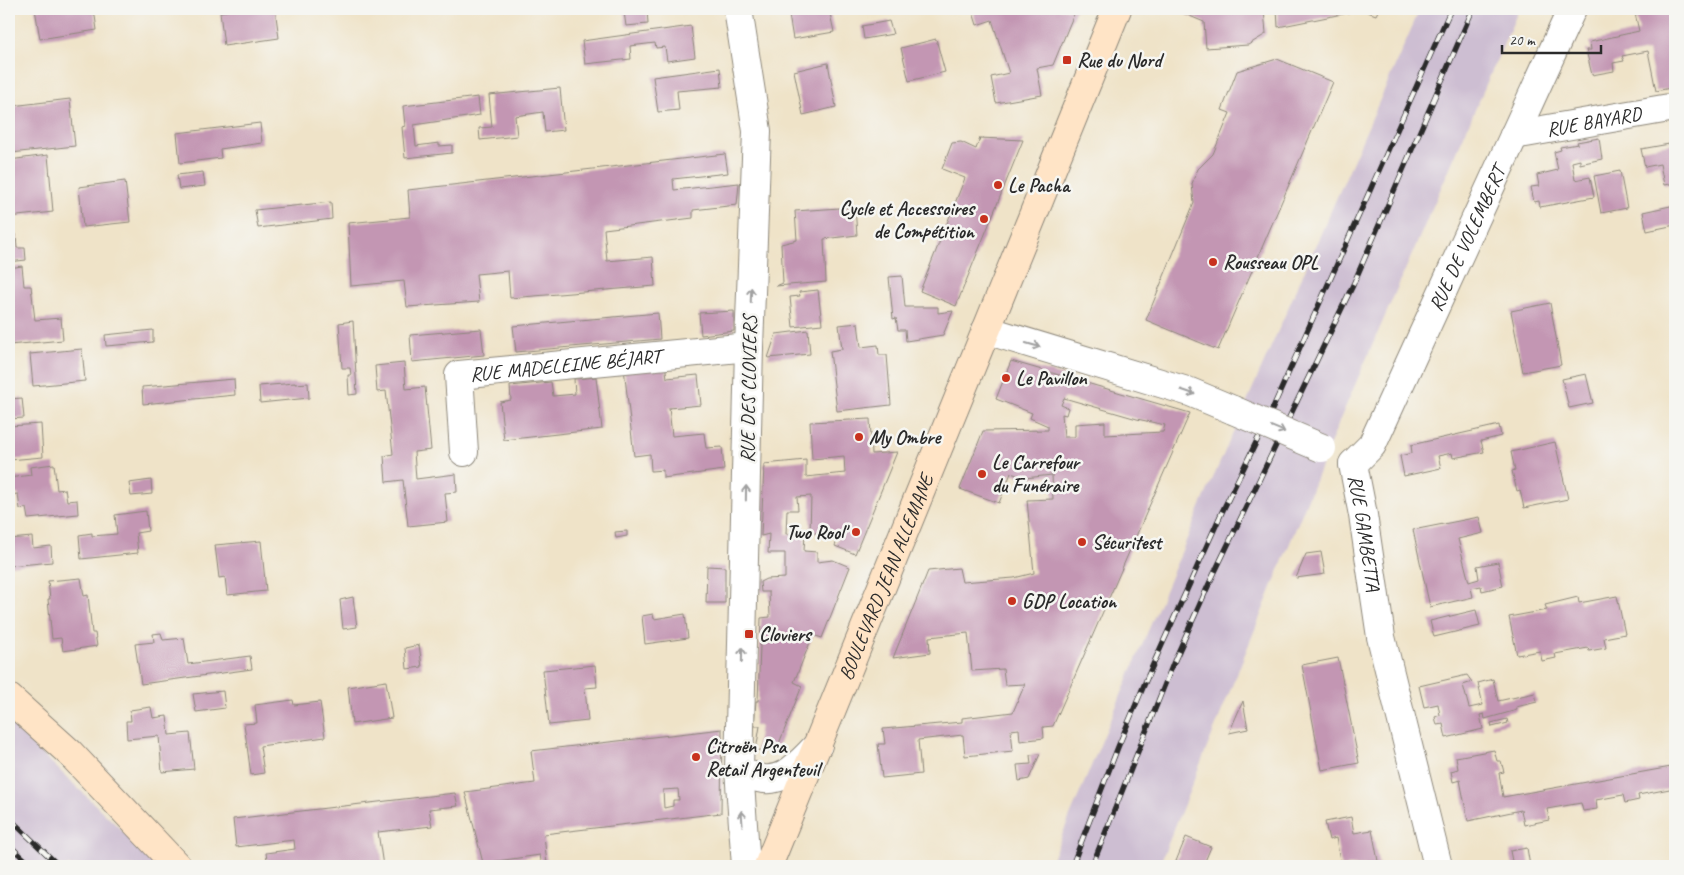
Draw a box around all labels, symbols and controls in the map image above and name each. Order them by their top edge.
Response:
scale bar [1502,22,1600,54]
text: 20 m [1509,31,1536,50]
place label: Rue du Nord [1077,48,1165,73]
marker: Rue du Nord [1061,54,1073,66]
street label: RUE BAYARD [1544,101,1645,142]
street label: RUE DE VOLEMBERT [1423,158,1513,315]
place label: Le Pacha [1008,173,1071,198]
marker: Le Pacha [992,179,1004,191]
place label: Cycle et Accessoires de Compétition [839,196,976,244]
marker: Cycle et Accessoires de Compétition [978,213,990,225]
place label: Rousseau OPL [1223,250,1319,275]
marker: Rousseau OPL [1207,256,1219,268]
one-way arrow [746,288,756,304]
street label: RUE DES CLOVIERS [735,313,762,463]
one-way arrow [1024,341,1040,351]
street label: RUE MADELEINE BÉJART [469,343,667,387]
place label: Le Pavillon [1016,366,1087,391]
marker: Le Pavillon [1000,372,1012,384]
one-way arrow [1180,388,1196,397]
place label: My Ombre [869,425,942,450]
one-way arrow [1270,425,1285,435]
marker: My Ombre [853,431,865,443]
place label: Le Carrefour du Funéraire [992,450,1082,498]
street label: BOULEVARD JEAN ALLEMANE [833,468,940,684]
marker: Le Carrefour du Funéraire [976,468,988,480]
street label: RUE GAMBETTA [1342,473,1386,594]
one-way arrow [741,485,750,501]
place label: Two Rool' [786,520,851,545]
marker: Two Rool' [850,526,862,538]
place label: Sécuritest [1092,530,1164,555]
marker: Sécuritest [1076,536,1088,548]
place label: GDP Location [1022,589,1118,614]
marker: GDP Location [1006,595,1018,607]
place label: Cloviers [759,622,813,647]
marker: Cloviers [743,628,755,640]
one-way arrow [737,647,747,664]
place label: Citroën Psa Retail Argenteuil [706,734,824,782]
marker: Citroën Psa Retail Argenteuil [690,751,702,763]
one-way arrow [738,810,747,826]

